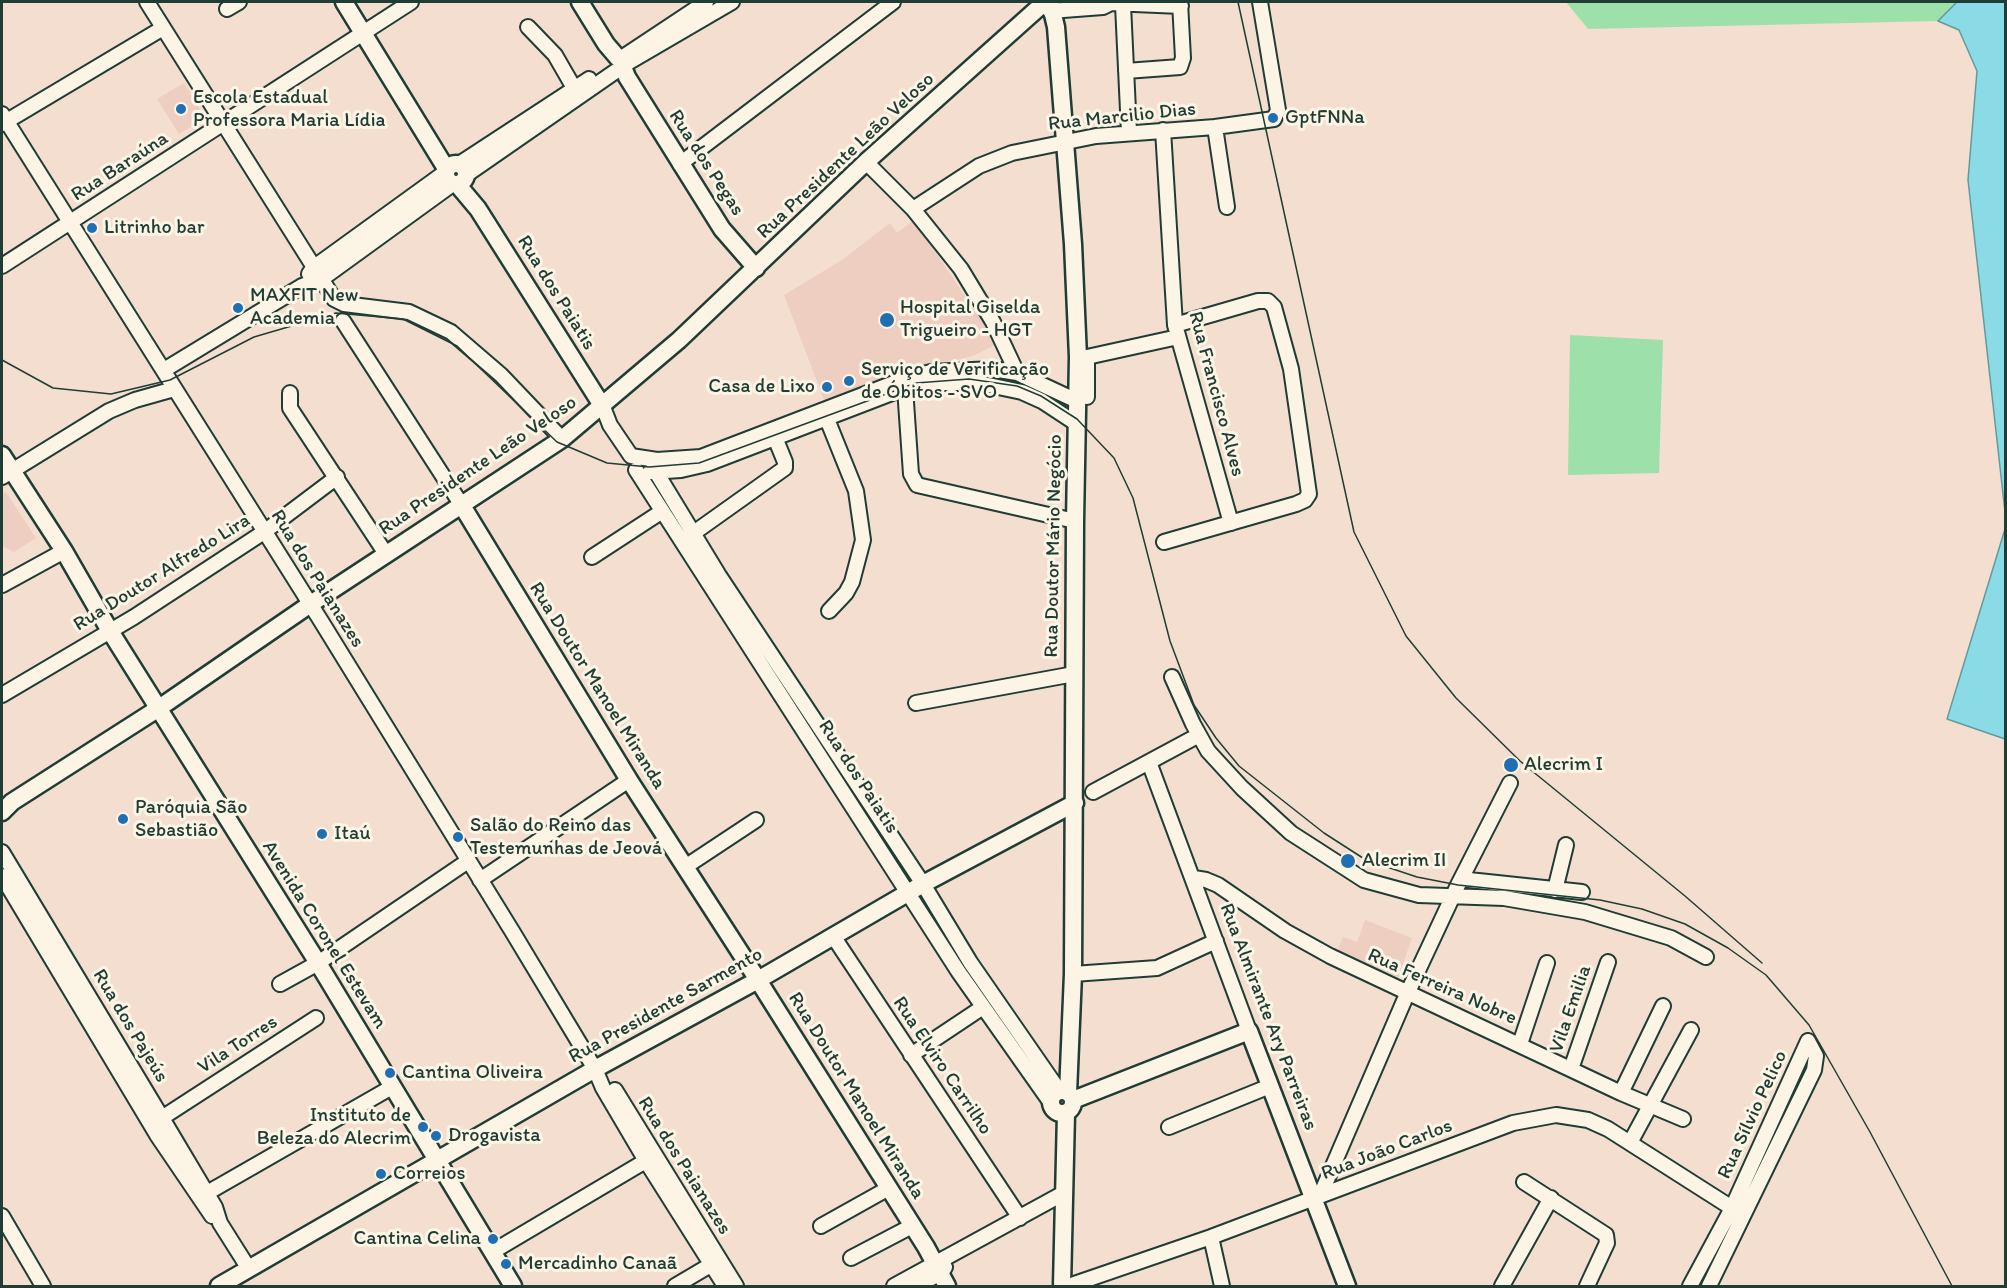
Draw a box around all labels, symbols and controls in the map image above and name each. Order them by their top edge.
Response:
street label: Rua Presidente Leão Veloso [752,68,940,244]
place label: Escola Estadual Professora Maria Lídia [193,86,385,133]
street label: Rua Marcilio Dias [1047,97,1197,137]
marker: Escola Estadual Professora Maria Lídia [174,102,188,116]
street label: Rua dos Pegas [663,106,749,220]
place label: GptFNNa [1285,106,1365,130]
marker: GptFNNa [1266,111,1280,125]
street label: Rua Baraúna [67,127,173,207]
place label: Litrinho bar [104,216,205,240]
marker: Litrinho bar [85,221,99,235]
street label: Rua dos Paiatis [511,231,601,355]
place label: MAXFIT New Academia [250,284,358,331]
place label: Hospital Giselda Trigueiro - HGT [900,296,1040,343]
marker: MAXFIT New Academia [231,301,245,315]
street label: Rua Francisco Alves [1182,309,1250,479]
marker: Hospital Giselda Trigueiro - HGT [878,311,896,329]
place label: Serviço de Verificação de Óbitos - SVO [861,358,1049,405]
marker: Serviço de Verificação de Óbitos - SVO [842,374,856,388]
place label: Casa de Lixo [708,375,815,399]
marker: Casa de Lixo [820,380,834,394]
street label: Rua Presidente Leão Veloso [374,391,582,541]
street label: Rua Doutor Mário Negócio [1040,434,1068,658]
street label: Rua dos Paianazes [265,506,369,652]
street label: Rua Doutor Alfredo Lira [69,509,255,637]
street label: Rua Doutor Manoel Miranda [523,578,671,794]
street label: Rua dos Paiatis [812,716,904,838]
place label: Alecrim I [1524,753,1603,777]
marker: Alecrim I [1502,756,1520,774]
place label: Paróquia São Sebastião [135,796,247,843]
marker: Paróquia São Sebastião [116,812,130,826]
place label: Salão do Reino das Testemunhas de Jeová [470,814,662,861]
place label: Itaú [334,822,370,846]
marker: Itaú [315,827,329,841]
marker: Salão do Reino das Testemunhas de Jeová [451,830,465,844]
street label: Avenida Coronel Estevam [256,836,392,1034]
place label: Alecrim II [1362,849,1446,873]
marker: Alecrim II [1339,852,1357,870]
street label: Rua Almirante Ary Parreiras [1214,900,1322,1134]
street label: Rua Presidente Sarmento [565,943,767,1069]
street label: Rua Ferreira Nobre [1364,943,1520,1031]
street label: Vila Emilia [1545,962,1597,1056]
street label: Rua dos Pajeús [87,965,173,1087]
street label: Rua Doutor Manoel Miranda [782,988,930,1204]
street label: Rua Elviro Carrilho [887,992,997,1140]
street label: Vila Torres [194,1010,282,1080]
street label: Rua Sílvio Pelico [1713,1047,1793,1183]
place label: Cantina Oliveira [402,1061,543,1085]
marker: Cantina Oliveira [383,1066,397,1080]
street label: Rua dos Paianazes [632,1093,736,1239]
place label: Instituto de Beleza do Alecrim [257,1104,411,1151]
street label: Rua João Carlos [1318,1114,1456,1186]
marker: Instituto de Beleza do Alecrim [416,1120,430,1134]
place label: Drogavista [448,1124,541,1148]
marker: Drogavista [429,1129,443,1143]
place label: Correios [393,1162,465,1186]
marker: Correios [374,1167,388,1181]
place label: Cantina Celina [353,1227,481,1251]
marker: Cantina Celina [486,1232,500,1246]
place label: Mercadinho Canaã [518,1252,677,1276]
marker: Mercadinho Canaã [499,1257,513,1271]

